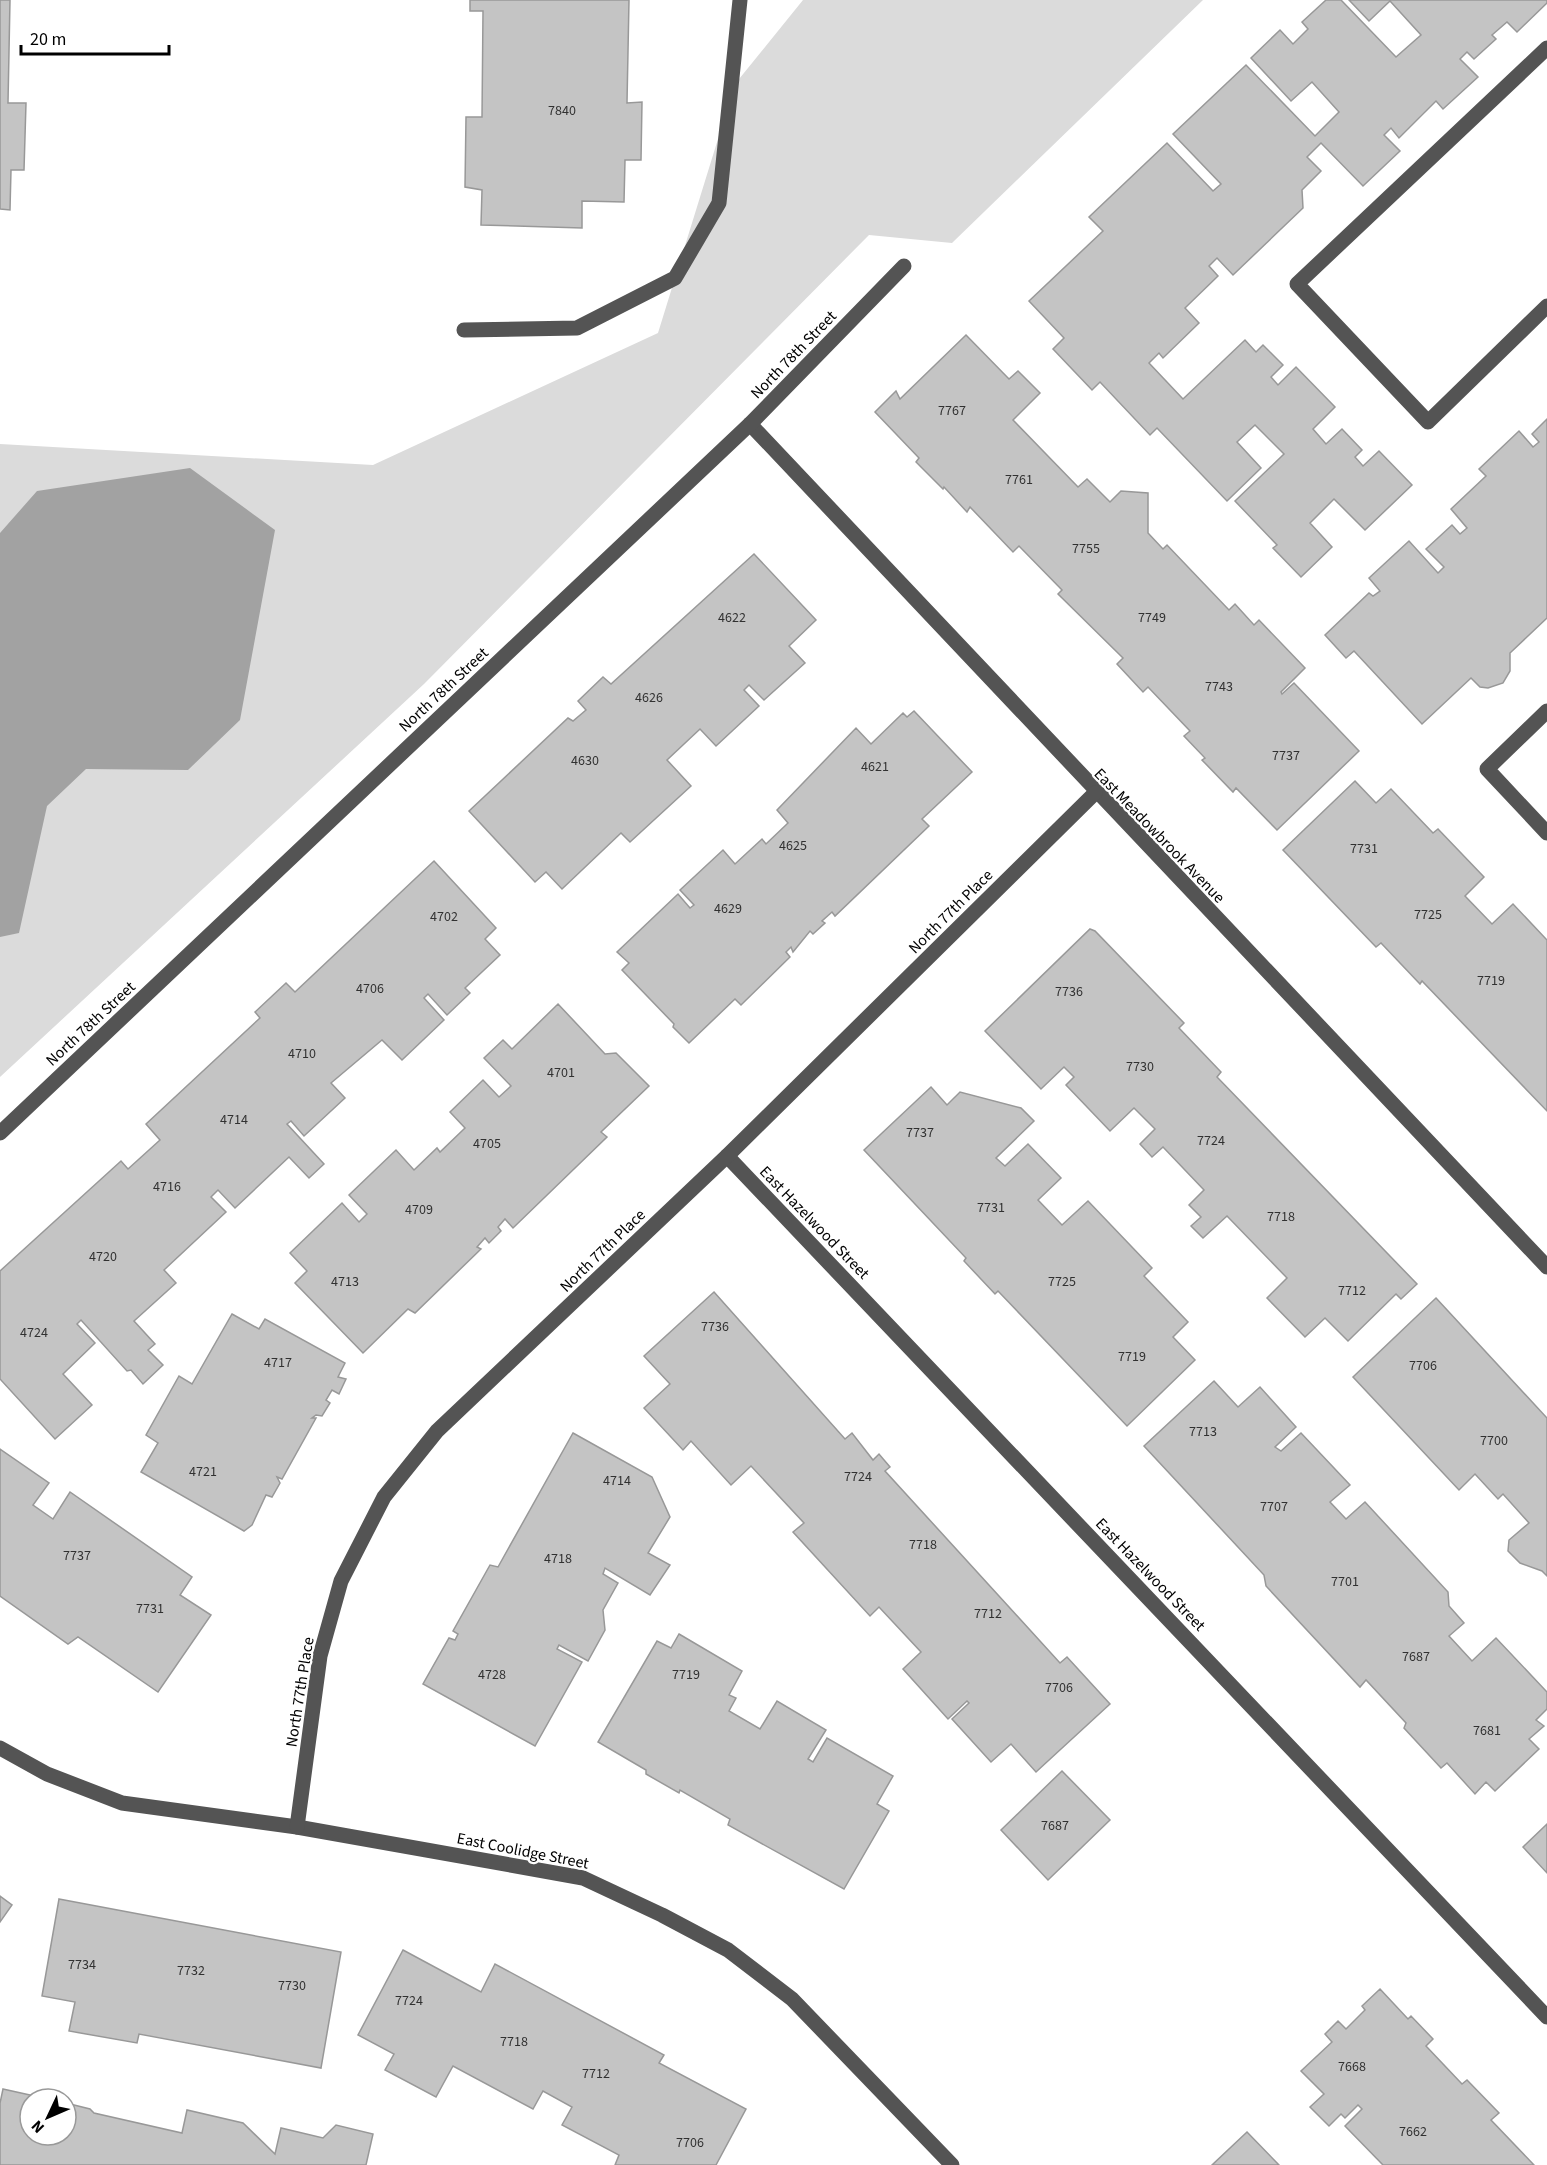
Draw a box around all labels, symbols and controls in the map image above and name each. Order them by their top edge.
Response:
scale bar [21,18,170,56]
text: 20 m [30,27,66,52]
house number: 7840 [548,101,576,121]
street label: North 78th Street [746,305,842,404]
house number: 7767 [938,401,966,421]
house number: 7761 [1005,470,1033,490]
house number: 7755 [1072,539,1100,559]
house number: 4622 [718,608,746,628]
house number: 7749 [1138,608,1166,628]
street label: North 78th Street [394,642,494,737]
house number: 7743 [1205,677,1233,697]
house number: 4626 [635,688,663,708]
house number: 7737 [1272,746,1300,766]
house number: 4630 [571,751,599,771]
house number: 4621 [861,757,889,777]
street label: East Meadowbrook Avenue [1089,763,1230,908]
house number: 4625 [779,836,807,856]
house number: 7731 [1350,839,1378,859]
street label: North 77th Place [904,865,998,959]
house number: 4629 [714,899,742,919]
house number: 7725 [1414,905,1442,925]
house number: 4702 [430,907,458,927]
house number: 7719 [1477,971,1505,991]
street label: North 78th Street [41,976,141,1071]
house number: 4706 [356,979,384,999]
house number: 7736 [1055,982,1083,1002]
house number: 4710 [288,1044,316,1064]
house number: 7730 [1126,1057,1154,1077]
house number: 4701 [547,1063,575,1083]
house number: 4714 [220,1110,248,1130]
house number: 7737 [906,1123,934,1143]
house number: 7724 [1197,1131,1225,1151]
house number: 4705 [473,1134,501,1154]
street label: East Hazelwood Street [754,1161,875,1285]
house number: 4716 [153,1177,181,1197]
house number: 7731 [977,1198,1005,1218]
house number: 4709 [405,1200,433,1220]
street label: North 77th Place [555,1204,650,1297]
house number: 7718 [1267,1207,1295,1227]
house number: 4720 [89,1247,117,1267]
house number: 4713 [331,1272,359,1292]
house number: 7725 [1048,1272,1076,1292]
house number: 7712 [1338,1281,1366,1301]
house number: 7736 [701,1317,729,1337]
house number: 4724 [20,1323,48,1343]
house number: 7719 [1118,1347,1146,1367]
house number: 4717 [264,1353,292,1373]
house number: 7706 [1409,1356,1437,1376]
house number: 7713 [1189,1422,1217,1442]
house number: 7700 [1480,1431,1508,1451]
house number: 4721 [189,1462,217,1482]
house number: 7724 [844,1467,872,1487]
house number: 4714 [603,1471,631,1491]
house number: 7707 [1260,1497,1288,1517]
street label: East Hazelwood Street [1090,1513,1211,1637]
house number: 7718 [909,1535,937,1555]
house number: 7737 [63,1546,91,1566]
house number: 4718 [544,1549,572,1569]
house number: 7701 [1331,1572,1359,1592]
house number: 7731 [136,1599,164,1619]
house number: 7712 [974,1604,1002,1624]
street label: North 77th Place [280,1635,320,1749]
house number: 7687 [1402,1647,1430,1667]
house number: 4728 [478,1665,506,1685]
house number: 7719 [672,1665,700,1685]
house number: 7706 [1045,1678,1073,1698]
house number: 7681 [1473,1721,1501,1741]
house number: 7687 [1041,1816,1069,1836]
street label: East Coolidge Street [455,1827,591,1875]
house number: 7734 [68,1955,96,1975]
house number: 7732 [177,1961,205,1981]
house number: 7730 [278,1976,306,1996]
house number: 7724 [395,1991,423,2011]
house number: 7718 [500,2032,528,2052]
house number: 7668 [1338,2057,1366,2077]
house number: 7712 [582,2064,610,2084]
north arrow [18,2087,78,2147]
text: N [26,2115,50,2138]
house number: 7662 [1399,2122,1427,2142]
house number: 7706 [676,2133,704,2153]

